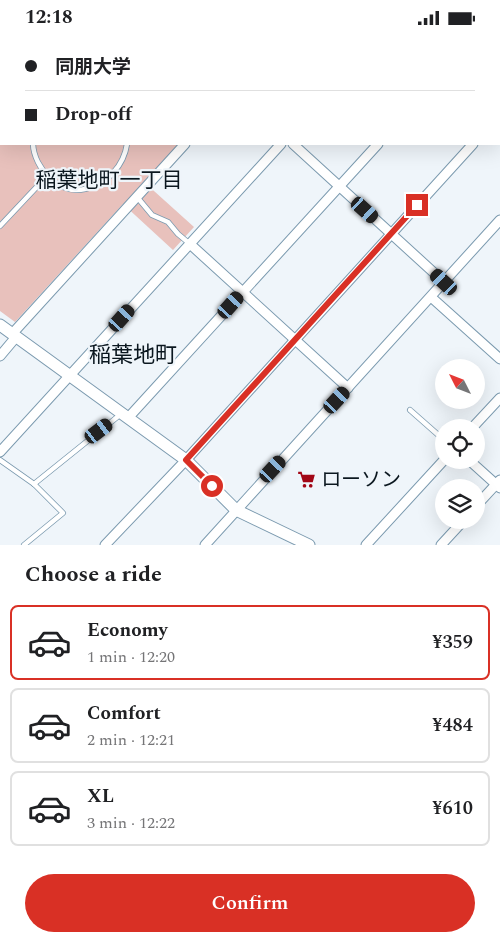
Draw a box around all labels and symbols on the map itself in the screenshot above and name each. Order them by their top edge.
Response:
district label: 稲葉地町一丁目 [36,165,183,197]
car [348,194,381,226]
route end [406,194,428,216]
car [427,266,460,298]
car [215,289,246,321]
car [106,302,137,334]
district label: 稲葉地町 [89,339,177,372]
north arrow [435,359,485,409]
car [321,384,352,416]
car [82,416,115,446]
car [257,453,288,485]
place label: ローソン [321,465,401,495]
supermarket icon: ローソン [297,470,317,490]
route start [201,475,223,497]

